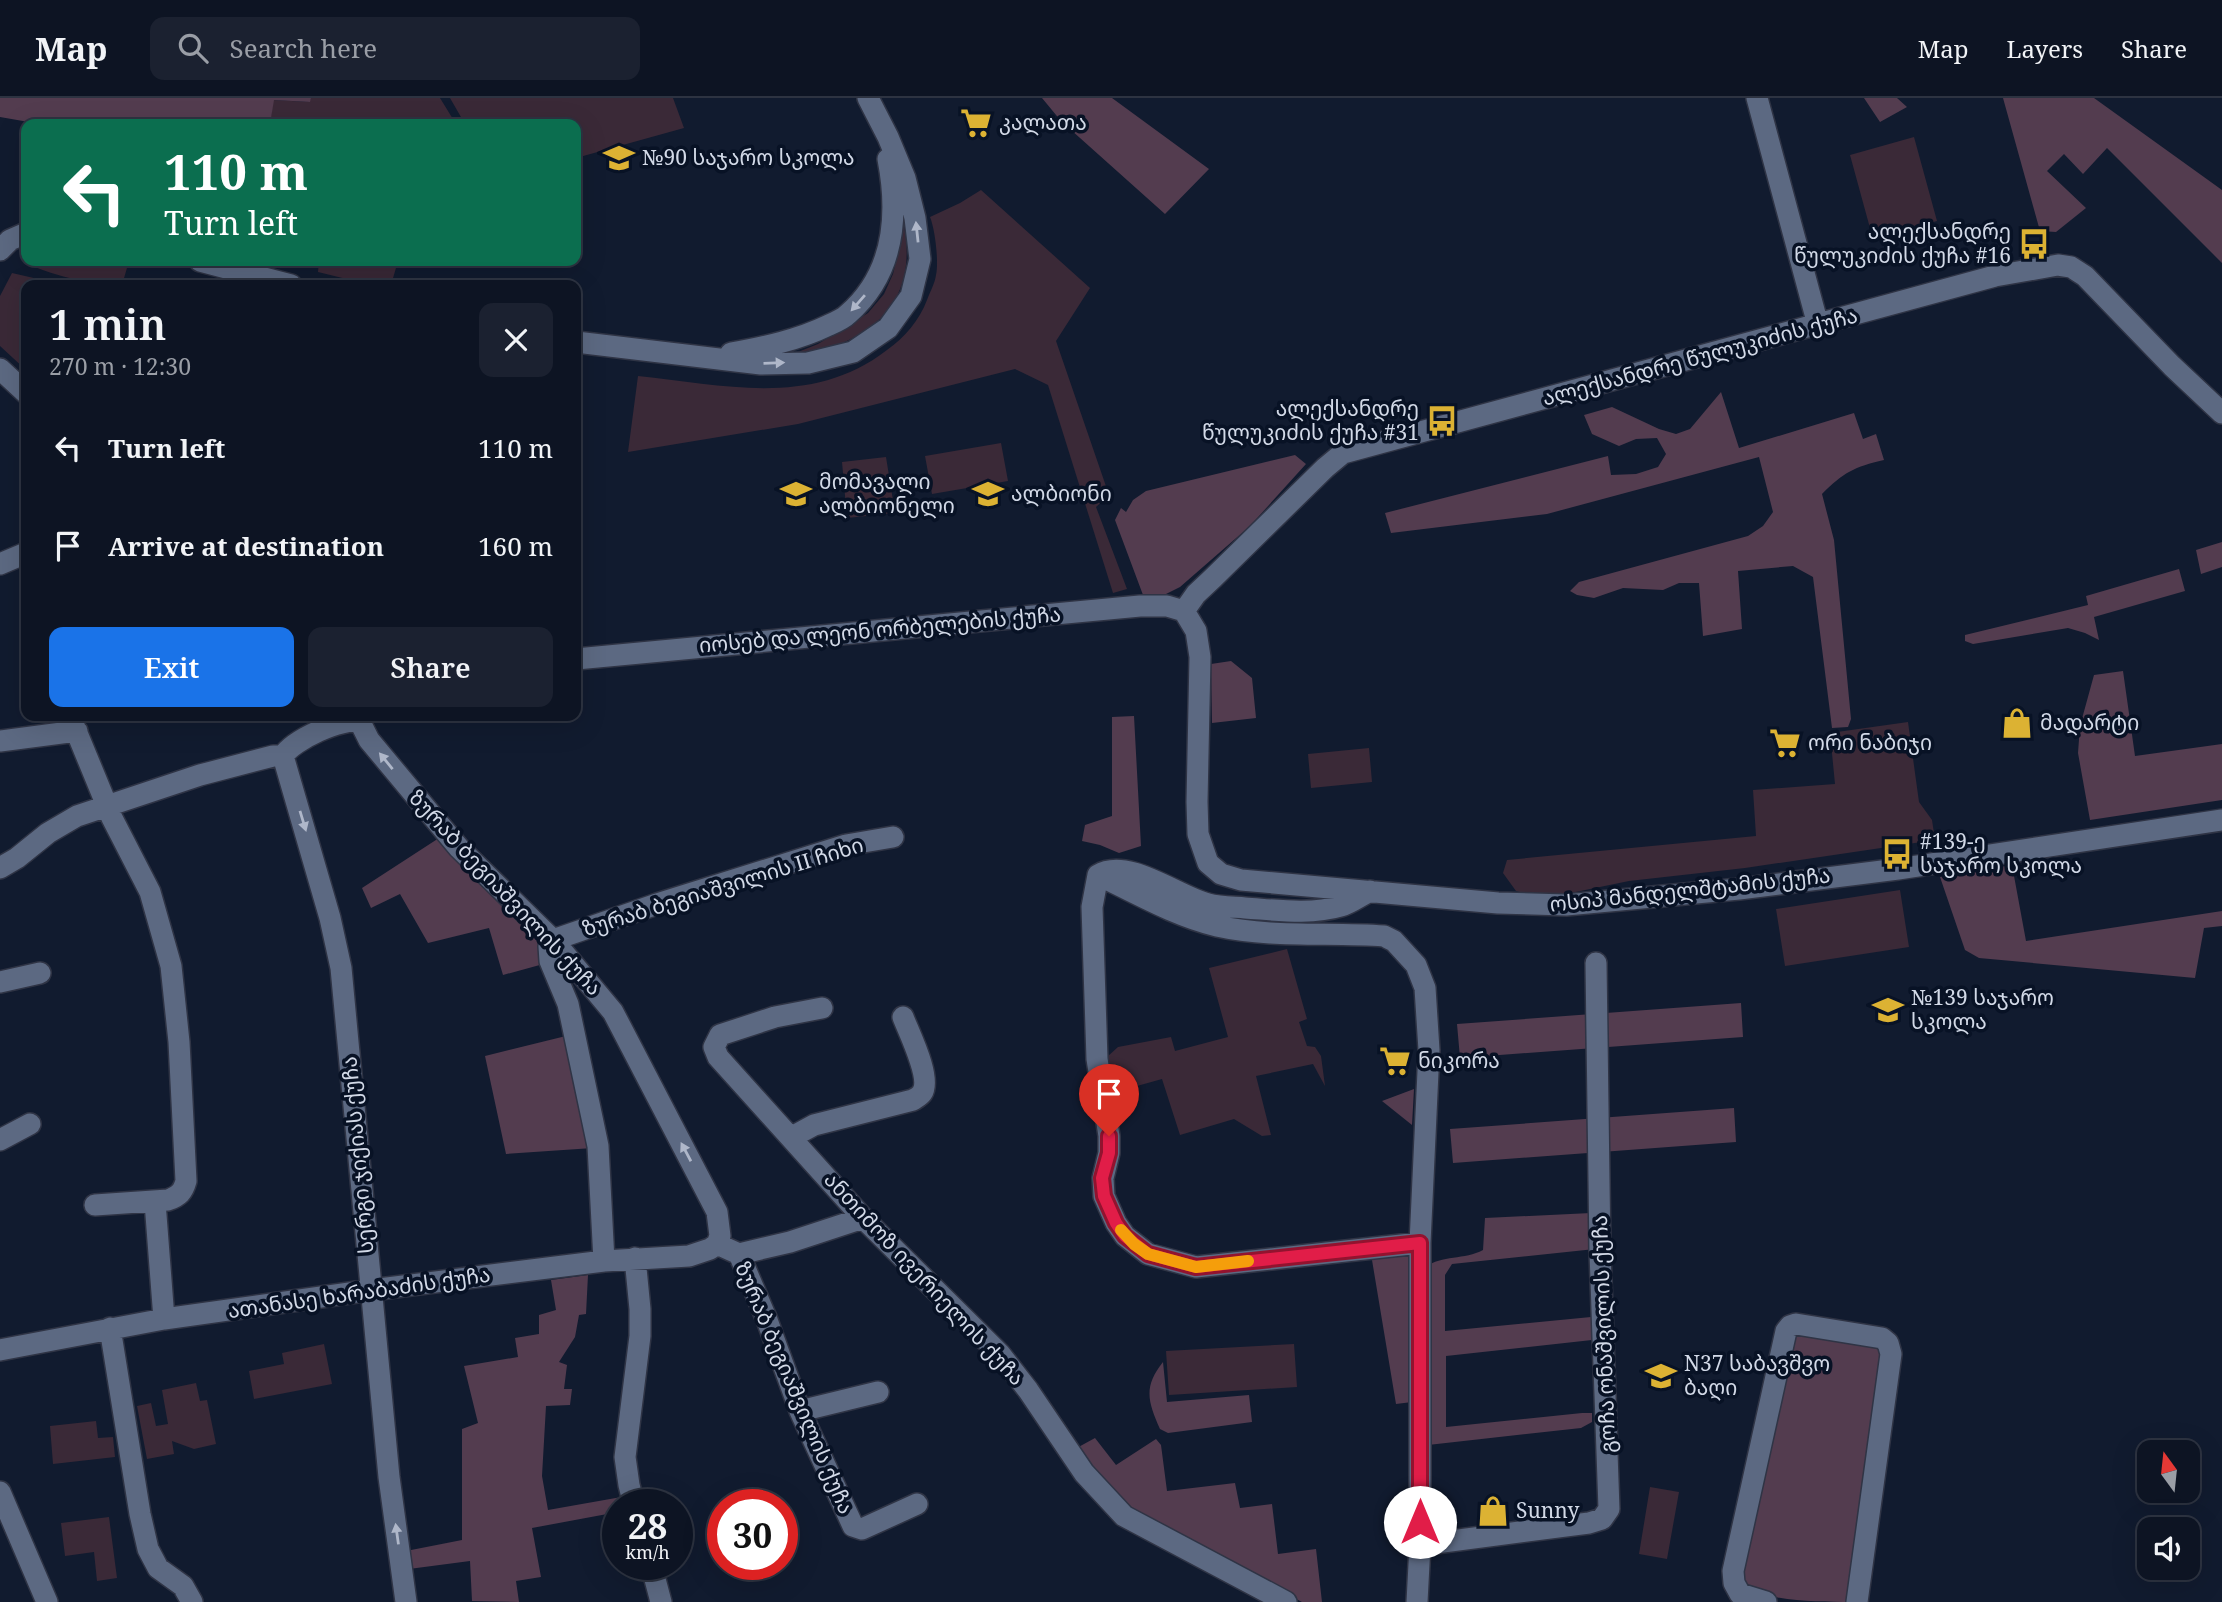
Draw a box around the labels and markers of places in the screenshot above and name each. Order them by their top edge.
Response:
supermarket icon: კალათა [959,106,993,140]
place label: კალათა [999,108,1087,136]
school or university icon: №90 საჯარო სკოლა [602,141,636,175]
place label: №90 საჯარო სკოლა [642,143,855,171]
place label: ალექსანდრე წულუკიძის ქუჩა #16 [1794,217,2011,269]
bus stop icon: ალექსანდრე წულუკიძის ქუჩა #16 [2017,227,2051,261]
place label: ალექსანდრე წულუკიძის ქუჩა #31 [1202,394,1419,446]
bus stop icon: ალექსანდრე წულუკიძის ქუჩა #31 [1425,404,1459,438]
place label: მომავალი ალბიონელი [819,467,955,519]
school or university icon: მომავალი ალბიონელი [779,477,813,511]
school or university icon: ალბიონი [971,477,1005,511]
place label: ალბიონი [1011,479,1112,507]
shop icon: მადარტი [2000,706,2034,740]
place label: მადარტი [2040,708,2139,736]
supermarket icon: ორი ნაბიჯი [1768,726,1802,760]
place label: ორი ნაბიჯი [1808,728,1932,756]
place label: #139-ე საჯარო სკოლა [1920,827,2082,879]
bus stop icon: #139-ე საჯარო სკოლა [1880,837,1914,871]
place label: №139 საჯარო სკოლა [1911,983,2054,1035]
school or university icon: №139 საჯარო სკოლა [1871,993,1905,1027]
supermarket icon: ნიკორა [1378,1044,1412,1078]
place label: ნიკორა [1418,1046,1500,1074]
pin [1079,1064,1139,1136]
place label: N37 საბავშვო ბაღი [1684,1349,1830,1401]
school or university icon: N37 საბავშვო ბაღი [1644,1359,1678,1393]
shop icon: Sunny [1476,1494,1510,1528]
place label: Sunny [1516,1496,1579,1524]

